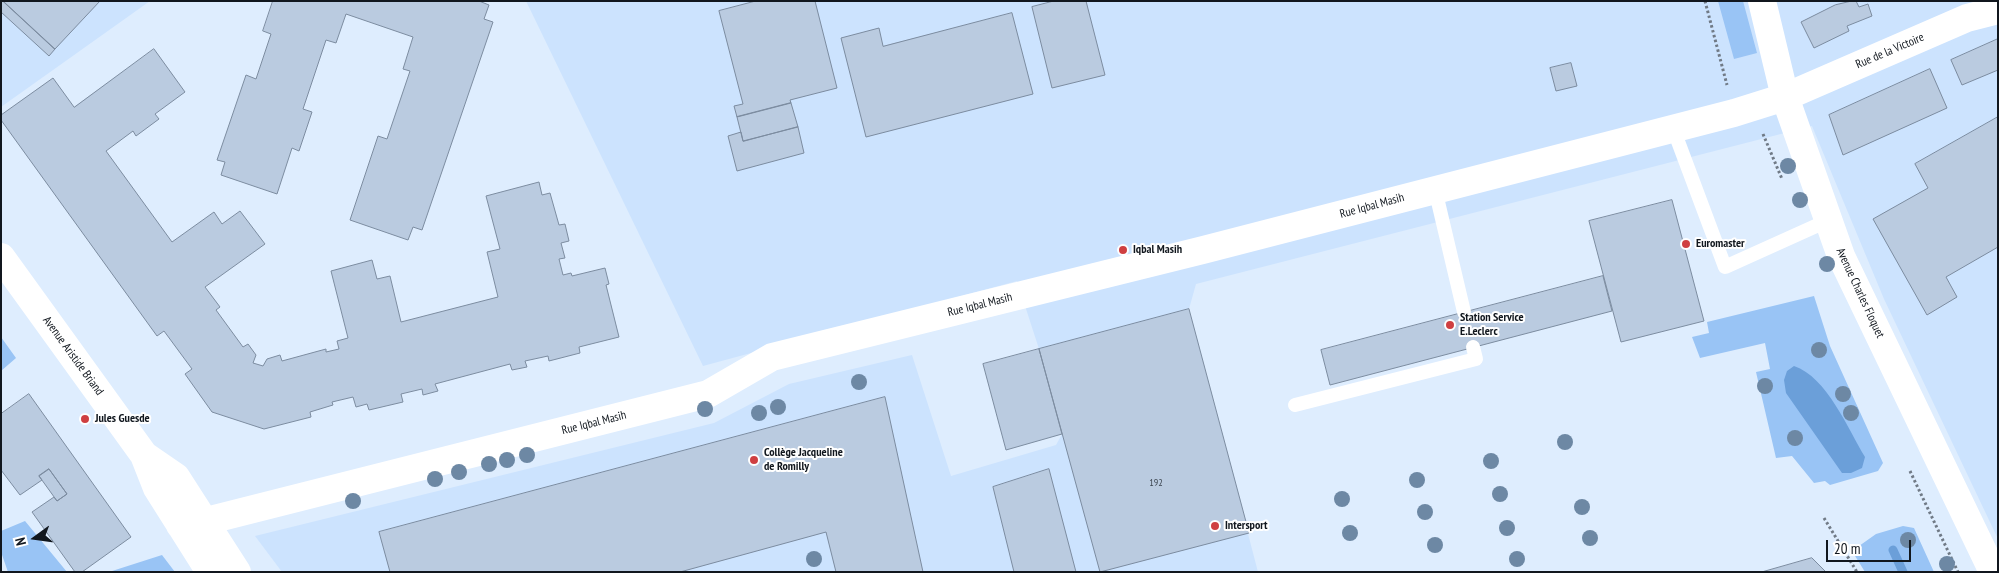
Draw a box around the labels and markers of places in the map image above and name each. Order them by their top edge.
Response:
place label: Euromaster [1696,237,1745,251]
marker: Euromaster [1680,238,1692,250]
place label: Iqbal Masih [1133,243,1182,257]
marker: Iqbal Masih [1117,244,1129,256]
place label: Station Service E.Leclerc [1460,311,1524,339]
marker: Station Service E.Leclerc [1444,319,1456,331]
place label: Jules Guesde [95,412,150,426]
marker: Jules Guesde [79,413,91,425]
place label: Collège Jacqueline de Romilly [764,446,843,474]
marker: Collège Jacqueline de Romilly [748,454,760,466]
place label: Intersport [1225,519,1268,533]
marker: Intersport [1209,520,1221,532]

